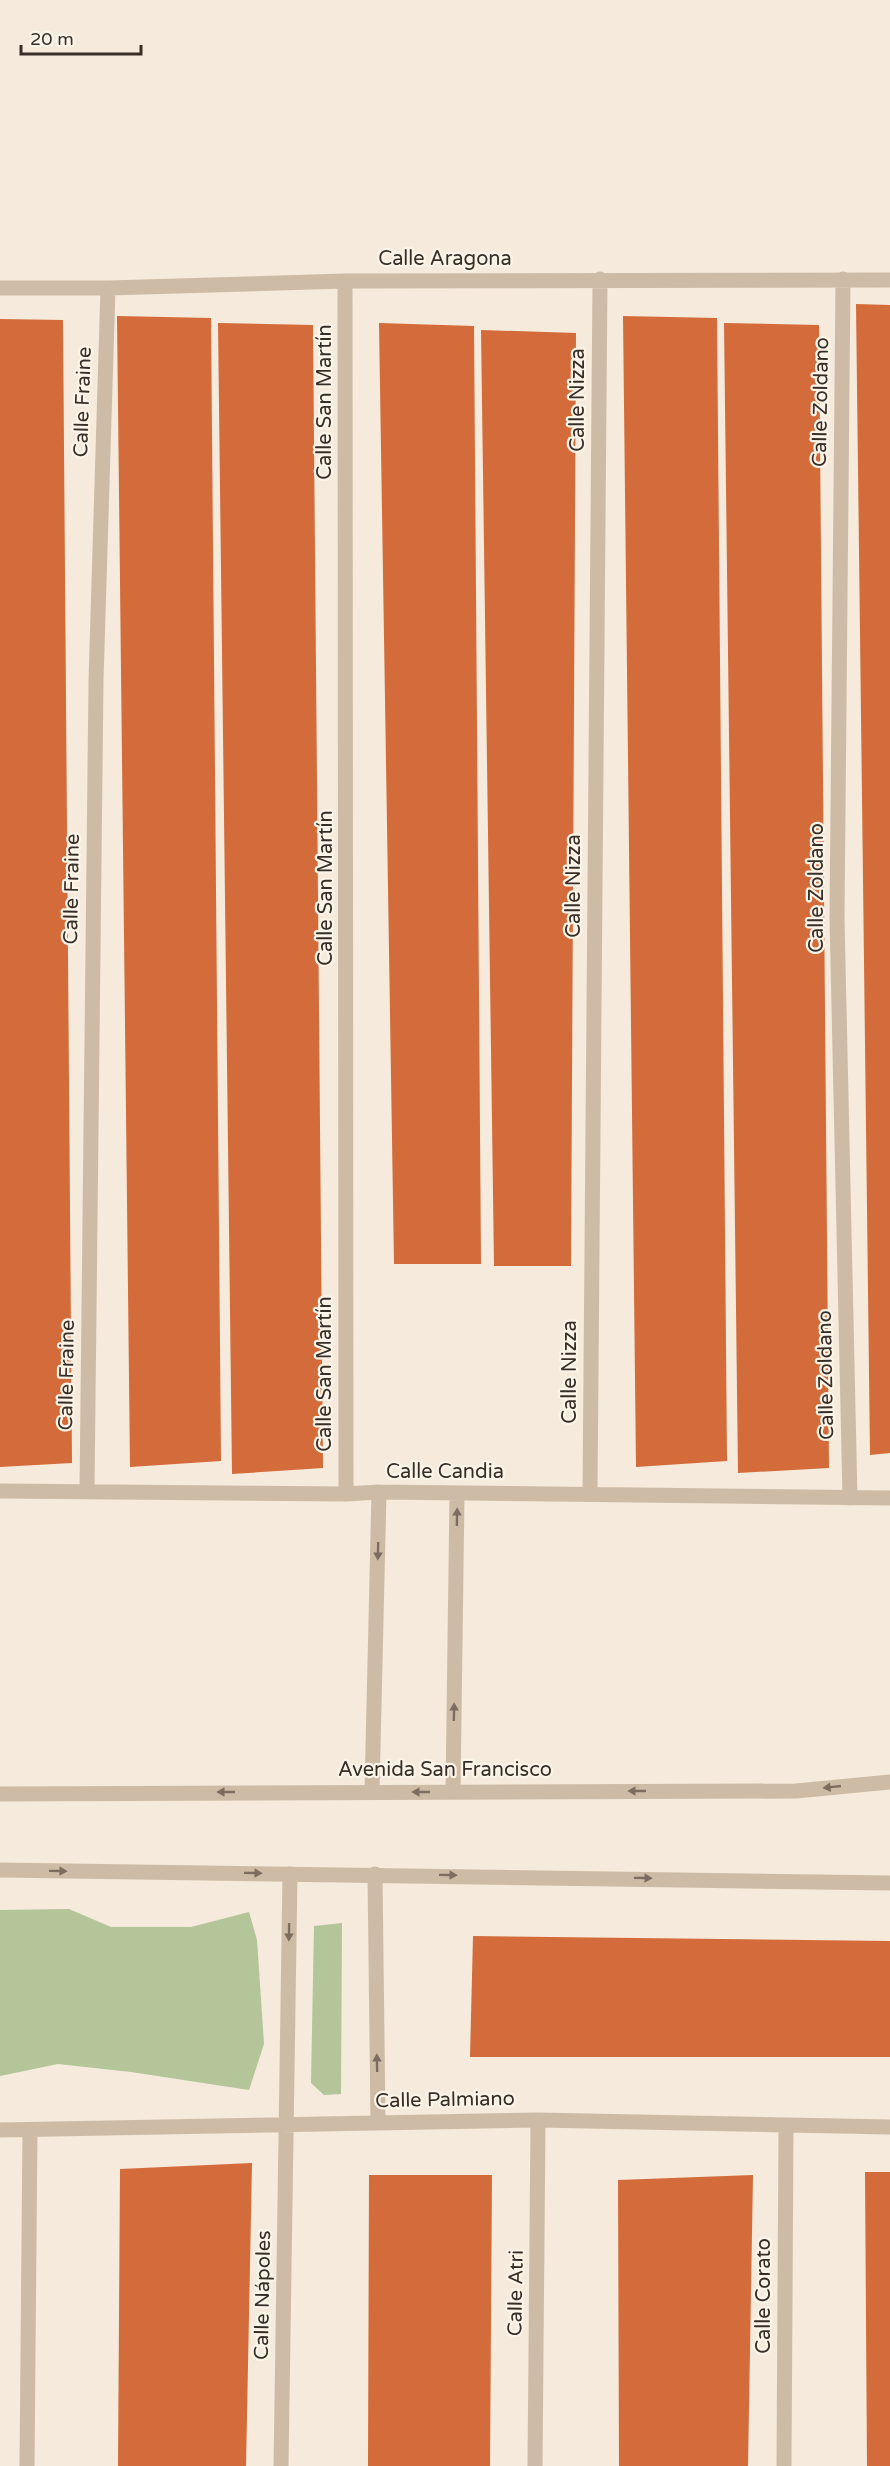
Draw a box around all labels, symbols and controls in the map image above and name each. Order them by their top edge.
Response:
scale bar [21,18,141,56]
text: 20 m [30,28,74,50]
street label: Calle Aragona [378,247,512,271]
street label: Calle San Martín [313,324,337,480]
street label: Calle Zoldano [808,337,834,467]
street label: Calle Fraine [69,346,97,458]
street label: Calle Nizza [566,348,590,452]
street label: Calle San Martín [314,810,338,966]
street label: Calle Zoldano [805,823,829,953]
street label: Calle Fraine [59,833,85,945]
street label: Calle Nizza [562,834,586,938]
street label: Calle San Martín [313,1296,337,1452]
street label: Calle Zoldano [813,1310,839,1440]
street label: Calle Fraine [54,1319,80,1431]
street label: Calle Nizza [558,1320,582,1424]
street label: Calle Candia [386,1460,504,1484]
one-way arrow [452,1508,462,1527]
one-way arrow [373,1541,383,1560]
one-way arrow [449,1703,459,1722]
street label: Avenida San Francisco [338,1758,552,1782]
one-way arrow [822,1783,841,1792]
one-way arrow [627,1786,646,1796]
one-way arrow [216,1787,235,1797]
one-way arrow [411,1787,430,1796]
one-way arrow [49,1866,68,1876]
one-way arrow [244,1868,263,1878]
one-way arrow [439,1870,458,1880]
one-way arrow [634,1874,653,1883]
one-way arrow [284,1923,294,1942]
one-way arrow [372,2054,382,2073]
street label: Calle Palmiano [375,2087,515,2113]
street label: Calle Nápoles [250,2230,276,2360]
street label: Calle Corato [752,2238,776,2354]
street label: Calle Atri [503,2250,529,2336]

